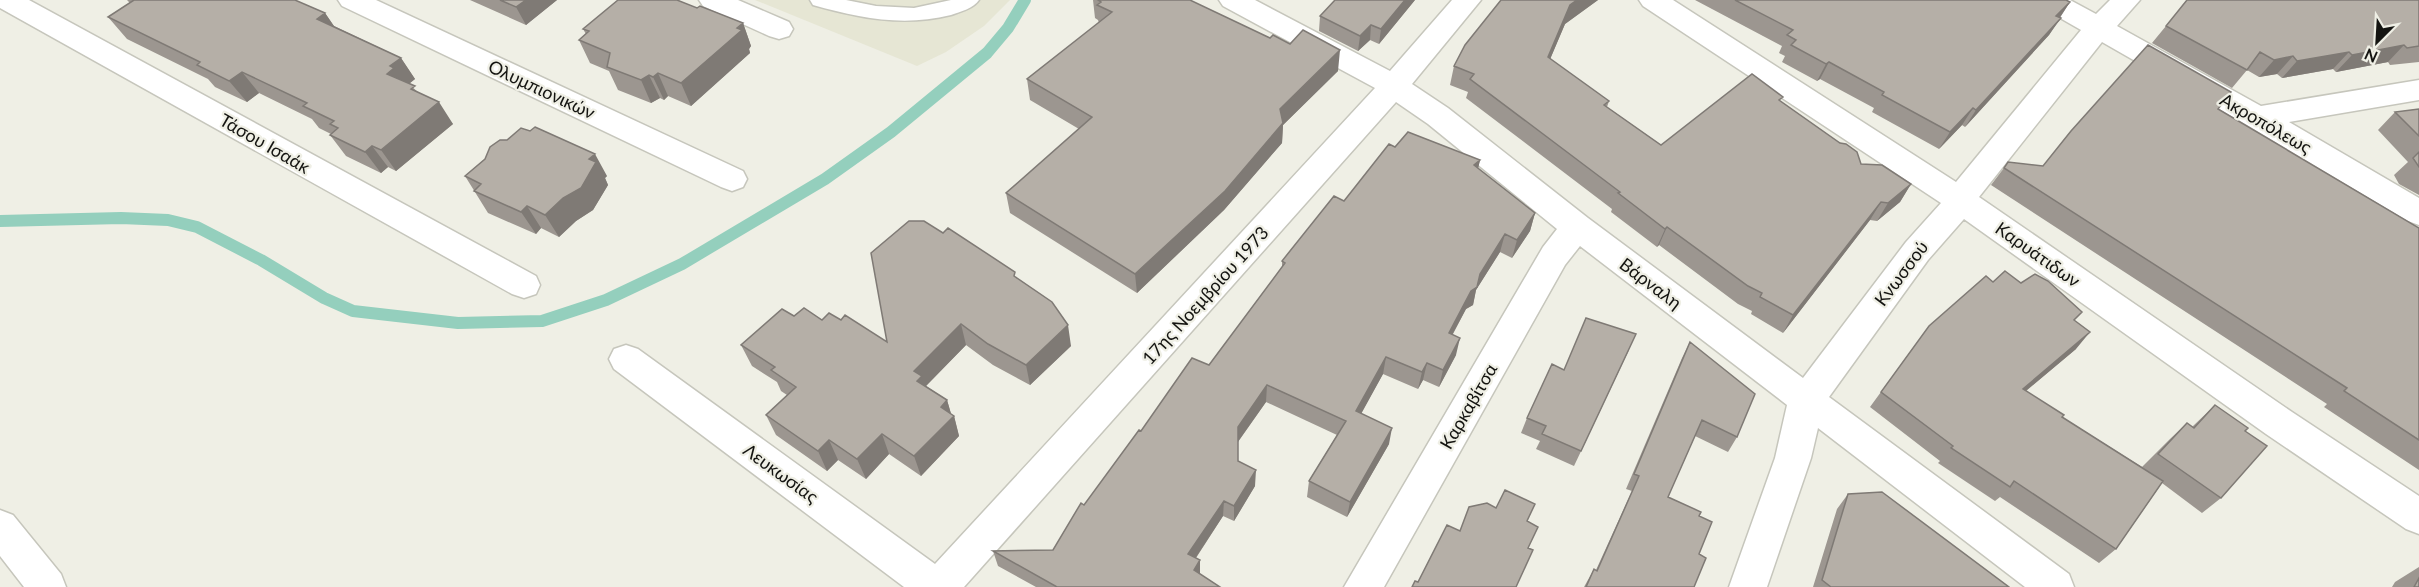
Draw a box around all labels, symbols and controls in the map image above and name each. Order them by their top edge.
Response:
north arrow [2347,12,2407,72]
text: N [2361,45,2380,67]
street label: Ολυμπιονικών [485,55,599,123]
street label: Ακροπόλεως [2216,88,2316,158]
street label: Τάσου Ισαάκ [216,108,315,178]
street label: Καρυάτιδων [1991,217,2085,291]
street label: 17ης Νοεμβρίου 1973 [1137,221,1273,369]
street label: Κνωσσού [1869,236,1933,310]
street label: Βάρναλη [1616,253,1686,313]
street label: Καρκαβίτσα [1435,359,1502,453]
street label: Λευκωσίας [739,438,823,508]

